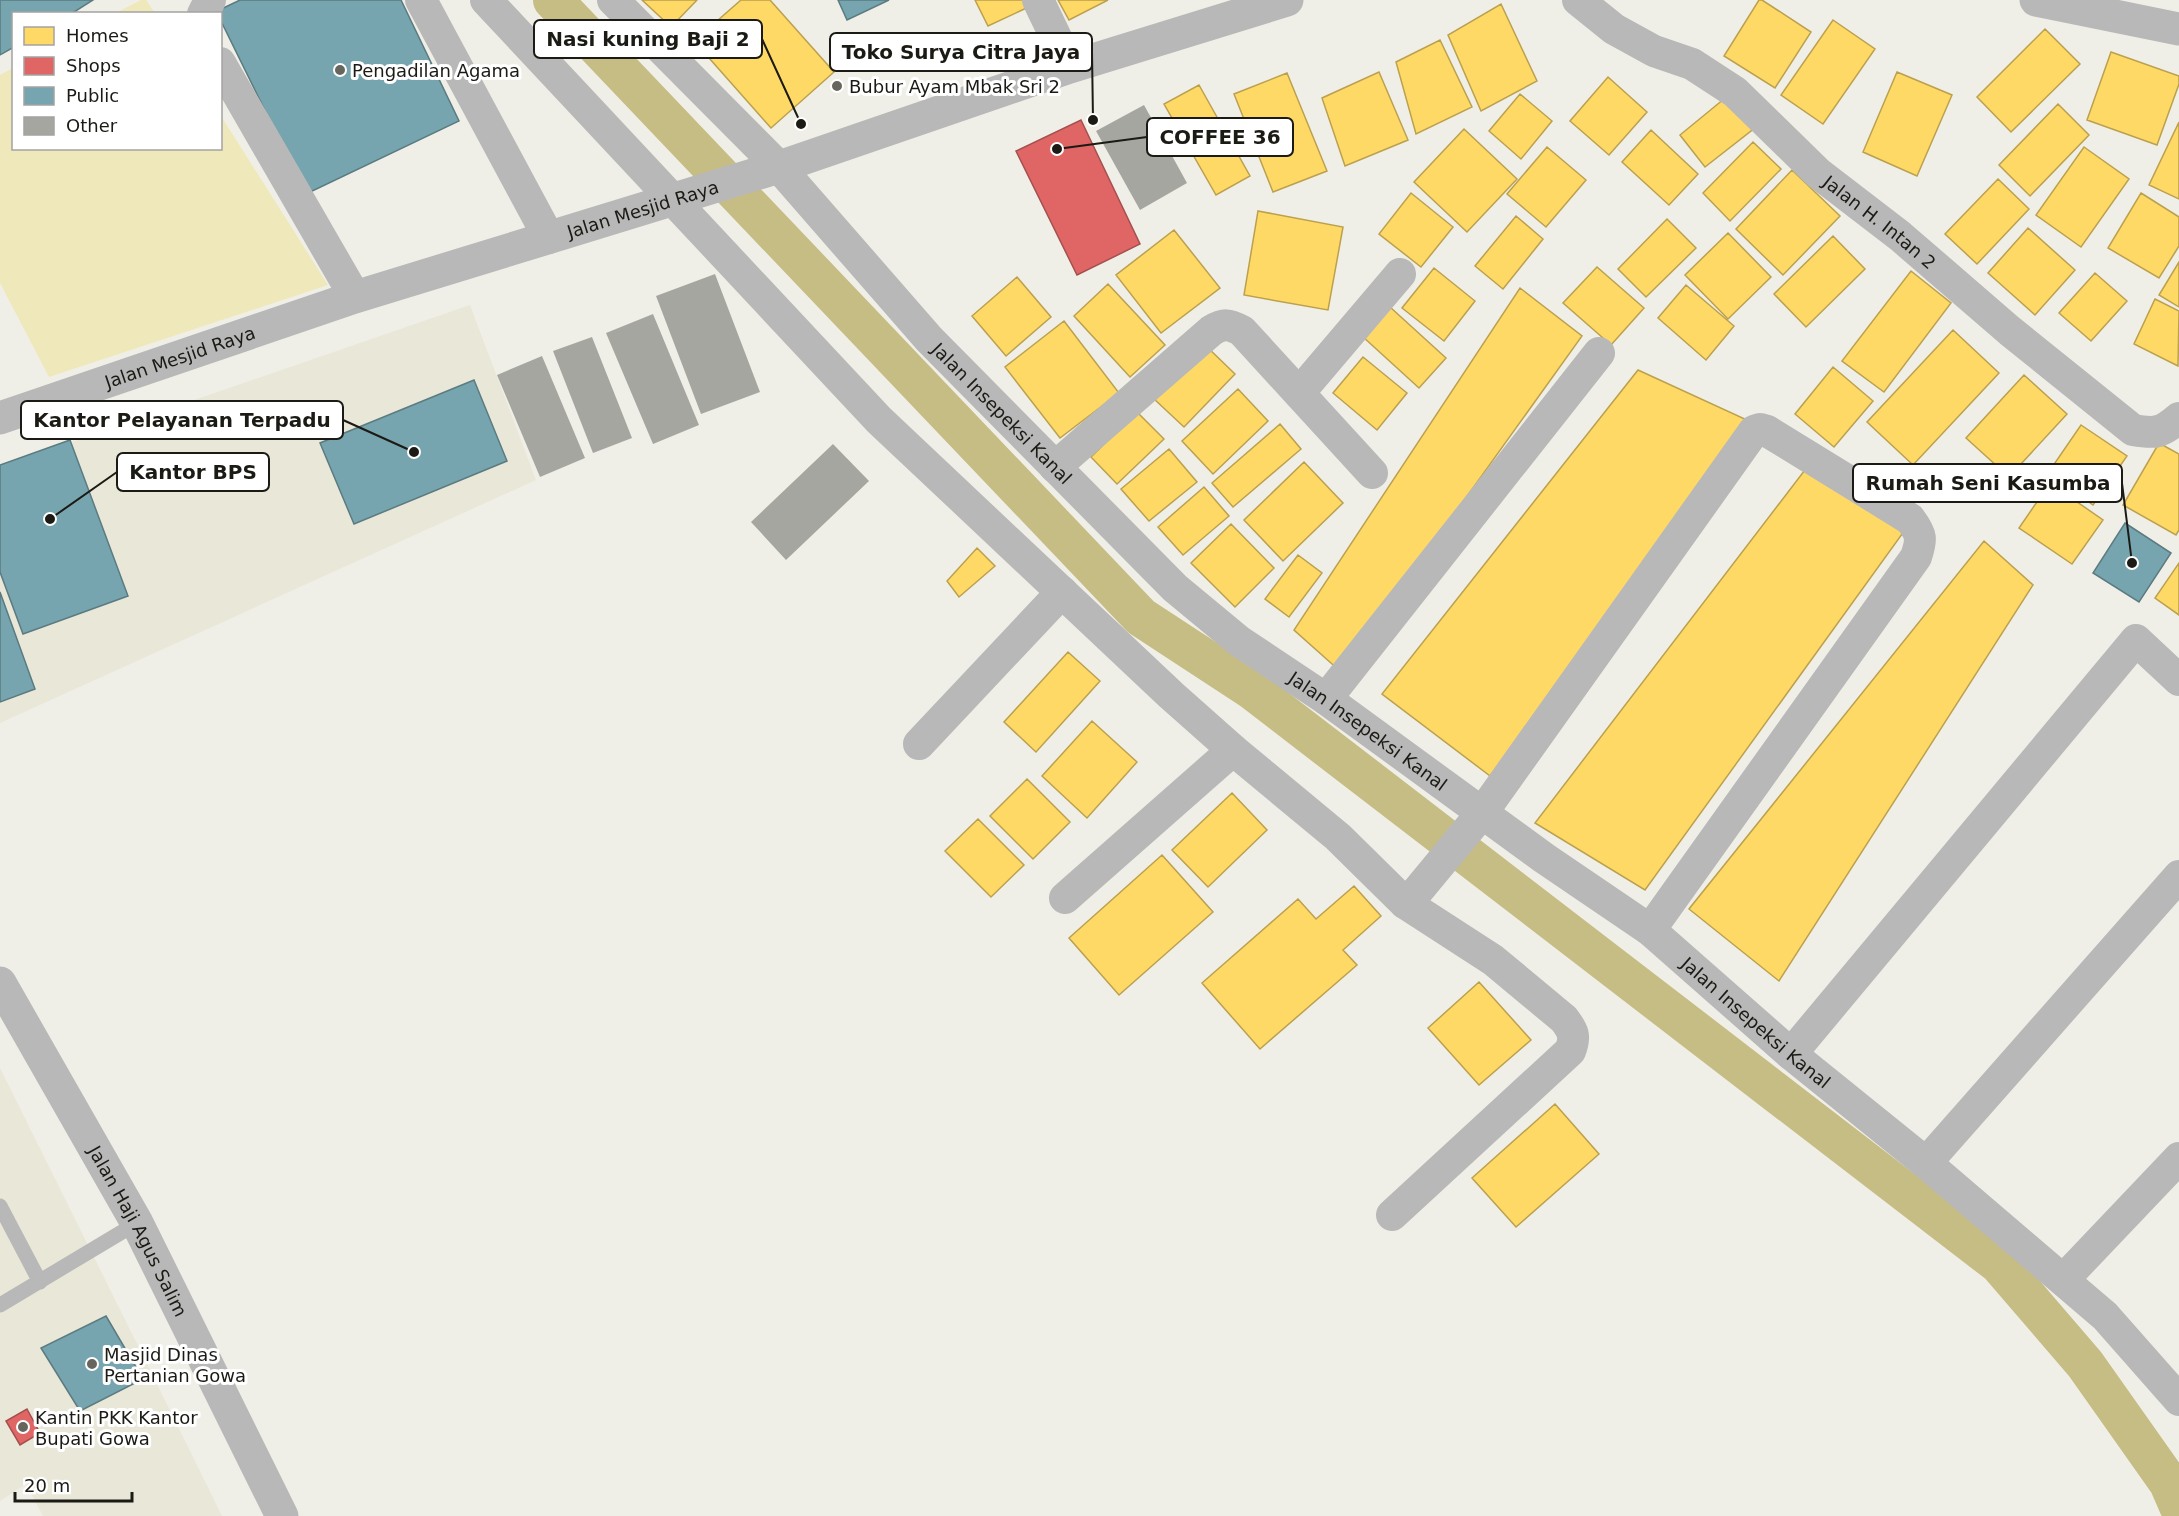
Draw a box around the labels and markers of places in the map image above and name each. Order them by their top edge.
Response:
callout: Nasi kuning Baji 2 [534,20,762,58]
callout: Toko Surya Citra Jaya [830,33,1092,71]
place label: Pengadilan Agama [352,60,520,81]
marker: Pengadilan Agama [333,63,347,77]
place label: Bubur Ayam Mbak Sri 2 [849,76,1060,97]
marker: Bubur Ayam Mbak Sri 2 [830,79,844,93]
callout: COFFEE 36 [1147,118,1293,156]
callout: Kantor Pelayanan Terpadu [21,401,343,439]
callout: Kantor BPS [117,453,269,491]
callout: Rumah Seni Kasumba [1853,464,2122,502]
place label: Masjid Dinas Pertanian Gowa [104,1344,246,1386]
marker: Masjid Dinas Pertanian Gowa [85,1357,99,1371]
place label: Kantin PKK Kantor Bupati Gowa [35,1407,198,1449]
marker: Kantin PKK Kantor Bupati Gowa [16,1420,30,1434]

